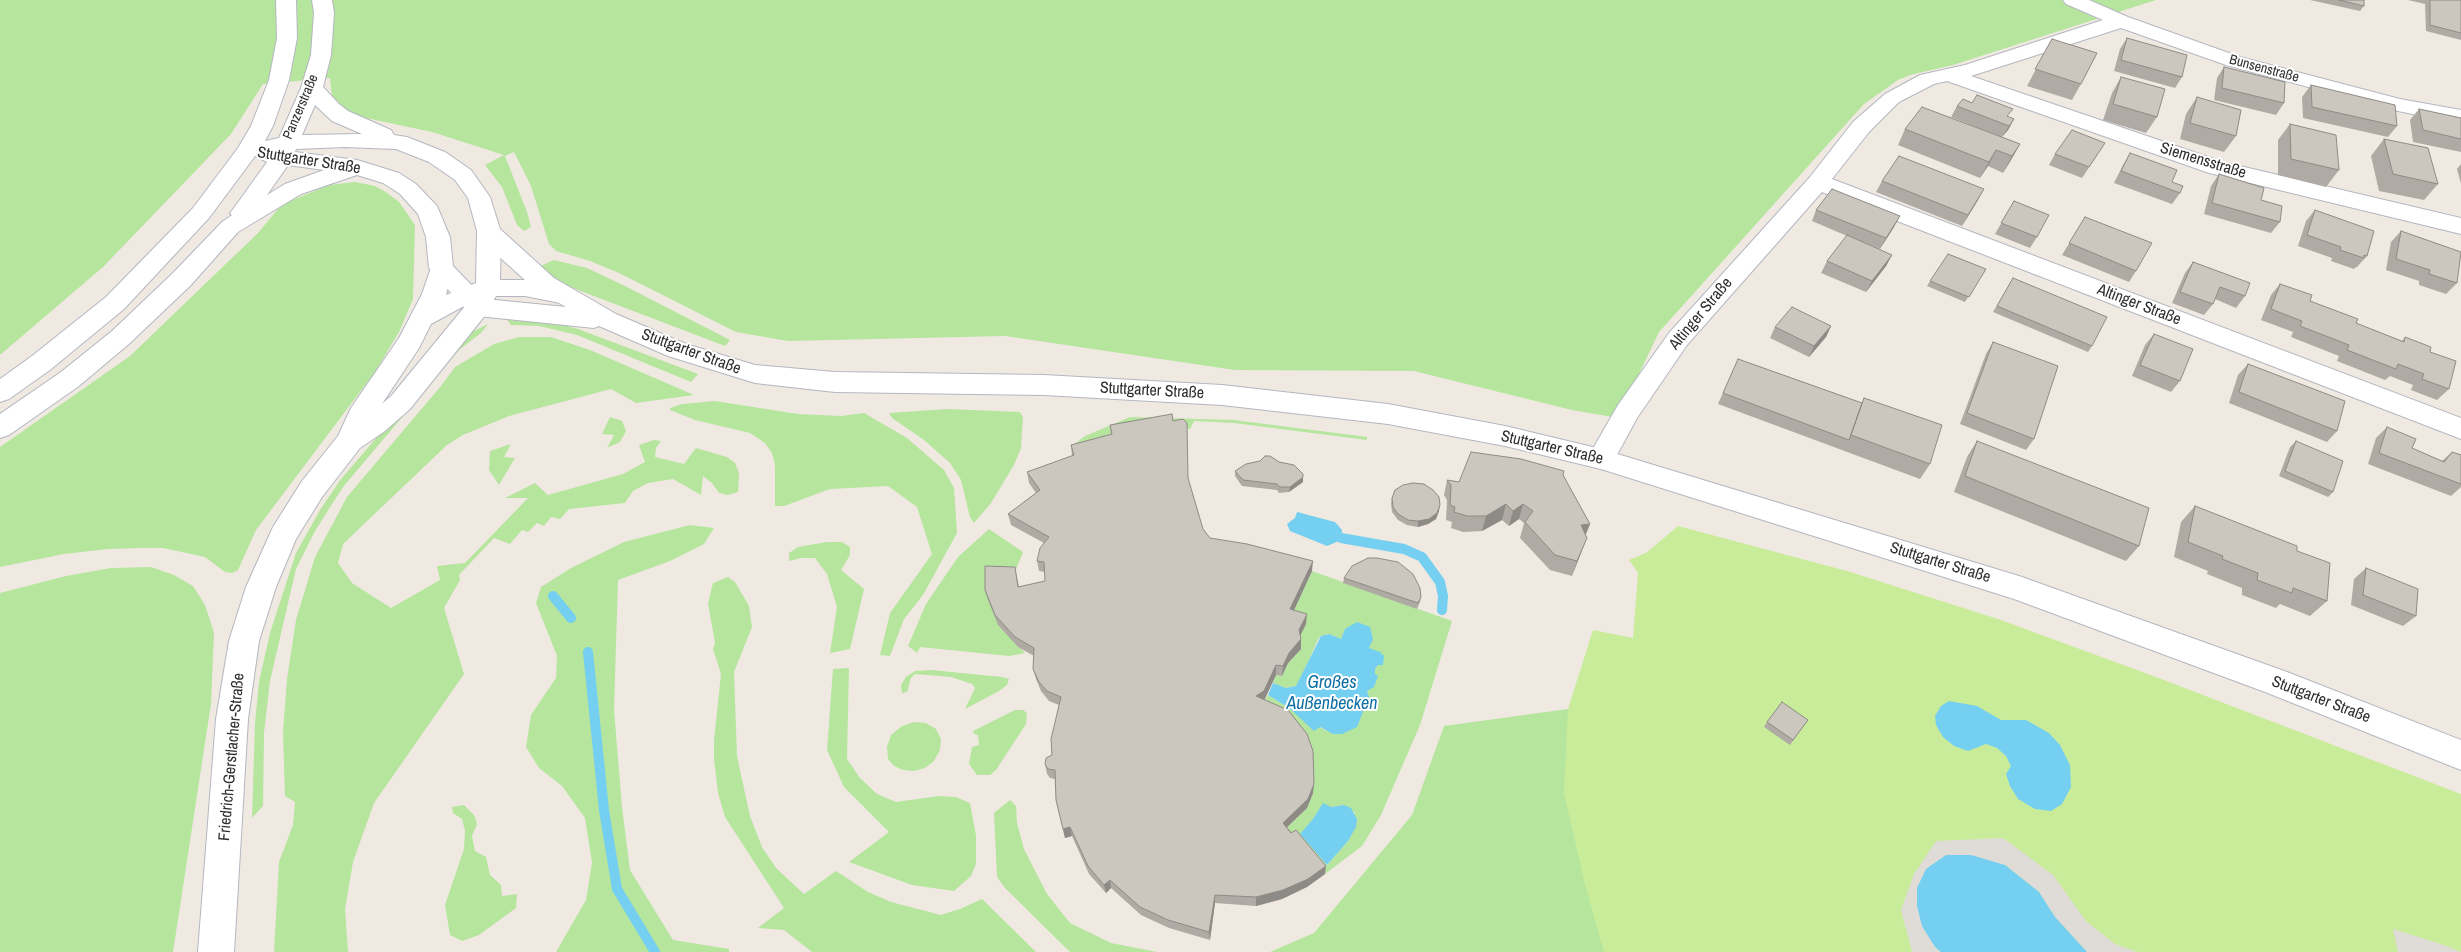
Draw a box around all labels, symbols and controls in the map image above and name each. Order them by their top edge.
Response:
street label: Bunsenstraße [2227,52,2301,86]
street label: Panzerstraße [280,72,322,142]
street label: Siemensstraße [2158,139,2248,183]
street label: Stuttgarter Straße [256,143,362,179]
street label: Altinger Straße [1665,274,1737,354]
street label: Altinger Straße [2094,280,2184,330]
street label: Stuttgarter Straße [639,325,743,379]
street label: Stuttgarter Straße [1099,379,1205,403]
street label: Stuttgarter Straße [1499,427,1605,469]
street label: Stuttgarter Straße [1887,539,1993,587]
street label: Friedrich-Gerstlacher-Straße [215,672,249,842]
water label: Großes Außenbecken [1286,672,1378,714]
street label: Stuttgarter Straße [2269,672,2373,728]

